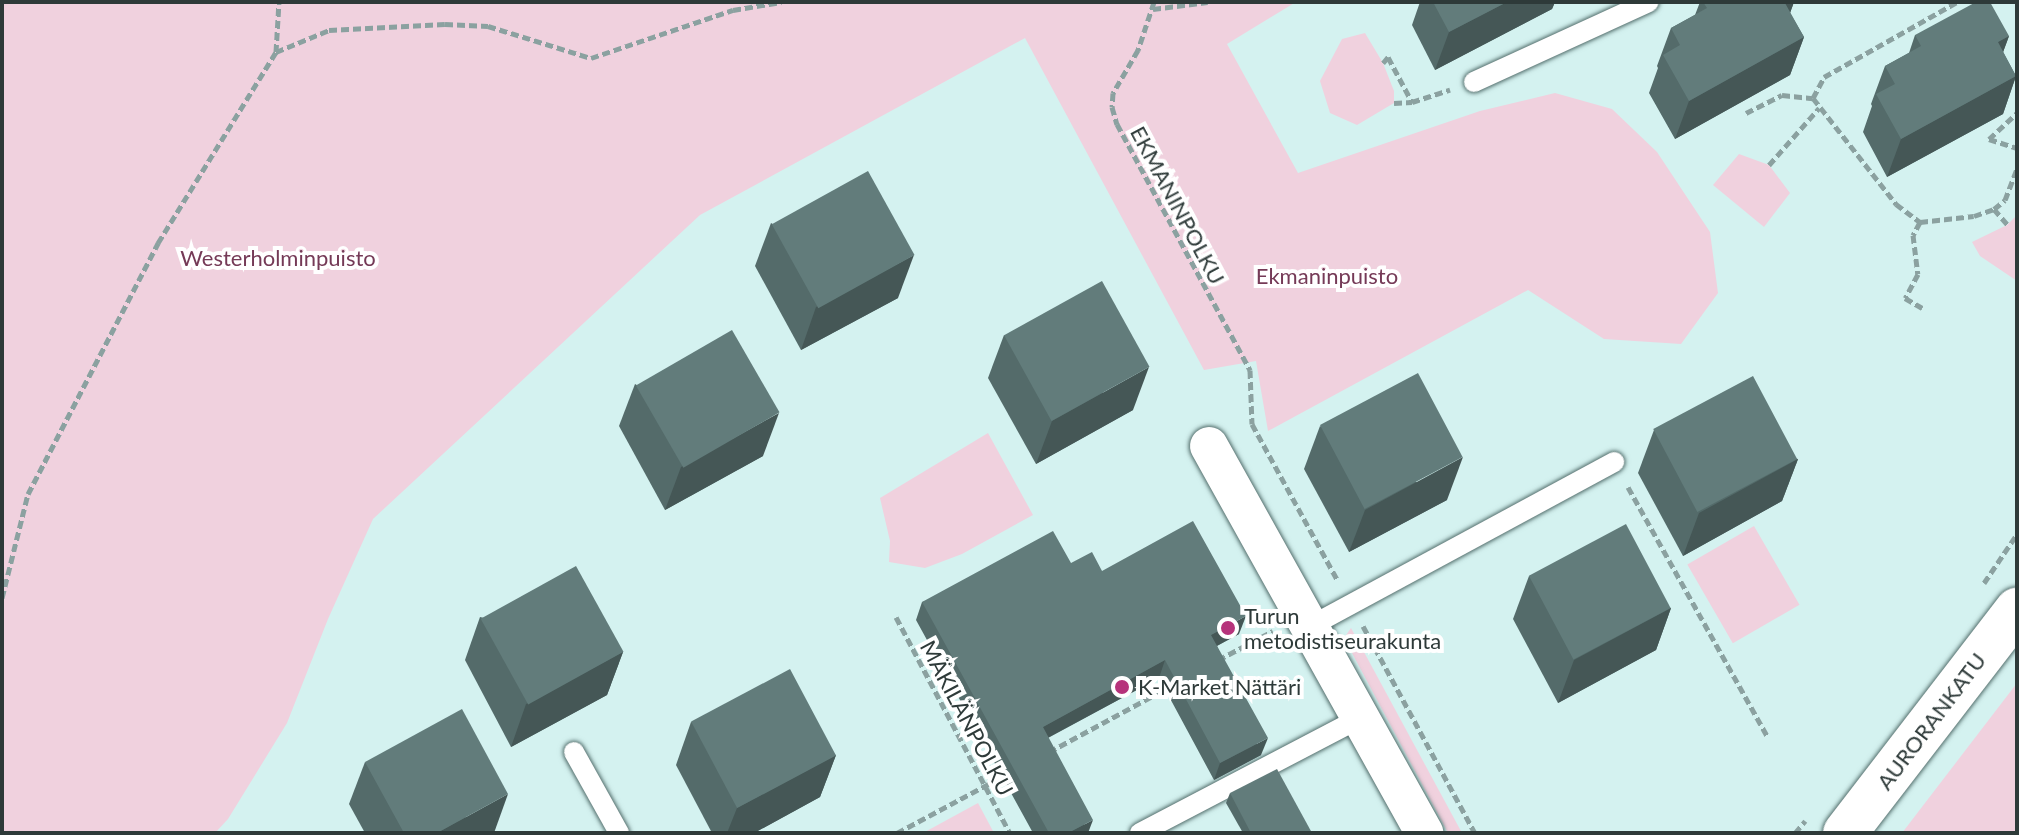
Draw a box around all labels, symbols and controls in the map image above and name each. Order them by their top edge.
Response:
street label: EKMANINPOLKU [1125,121,1231,289]
park label: Westerholminpuisto [180,245,376,271]
park label: Ekmaninpuisto [1256,263,1398,289]
place label: Turun metodistiseurakunta [1244,602,1441,654]
marker: Turun metodistiseurakunta [1219,619,1237,637]
street label: MÄKILÄNPOLKU [915,636,1019,800]
street label: AURORANKATU [1871,647,1991,795]
place label: K-Market Nättäri [1138,674,1301,700]
marker: K-Market Nättäri [1113,678,1131,696]

